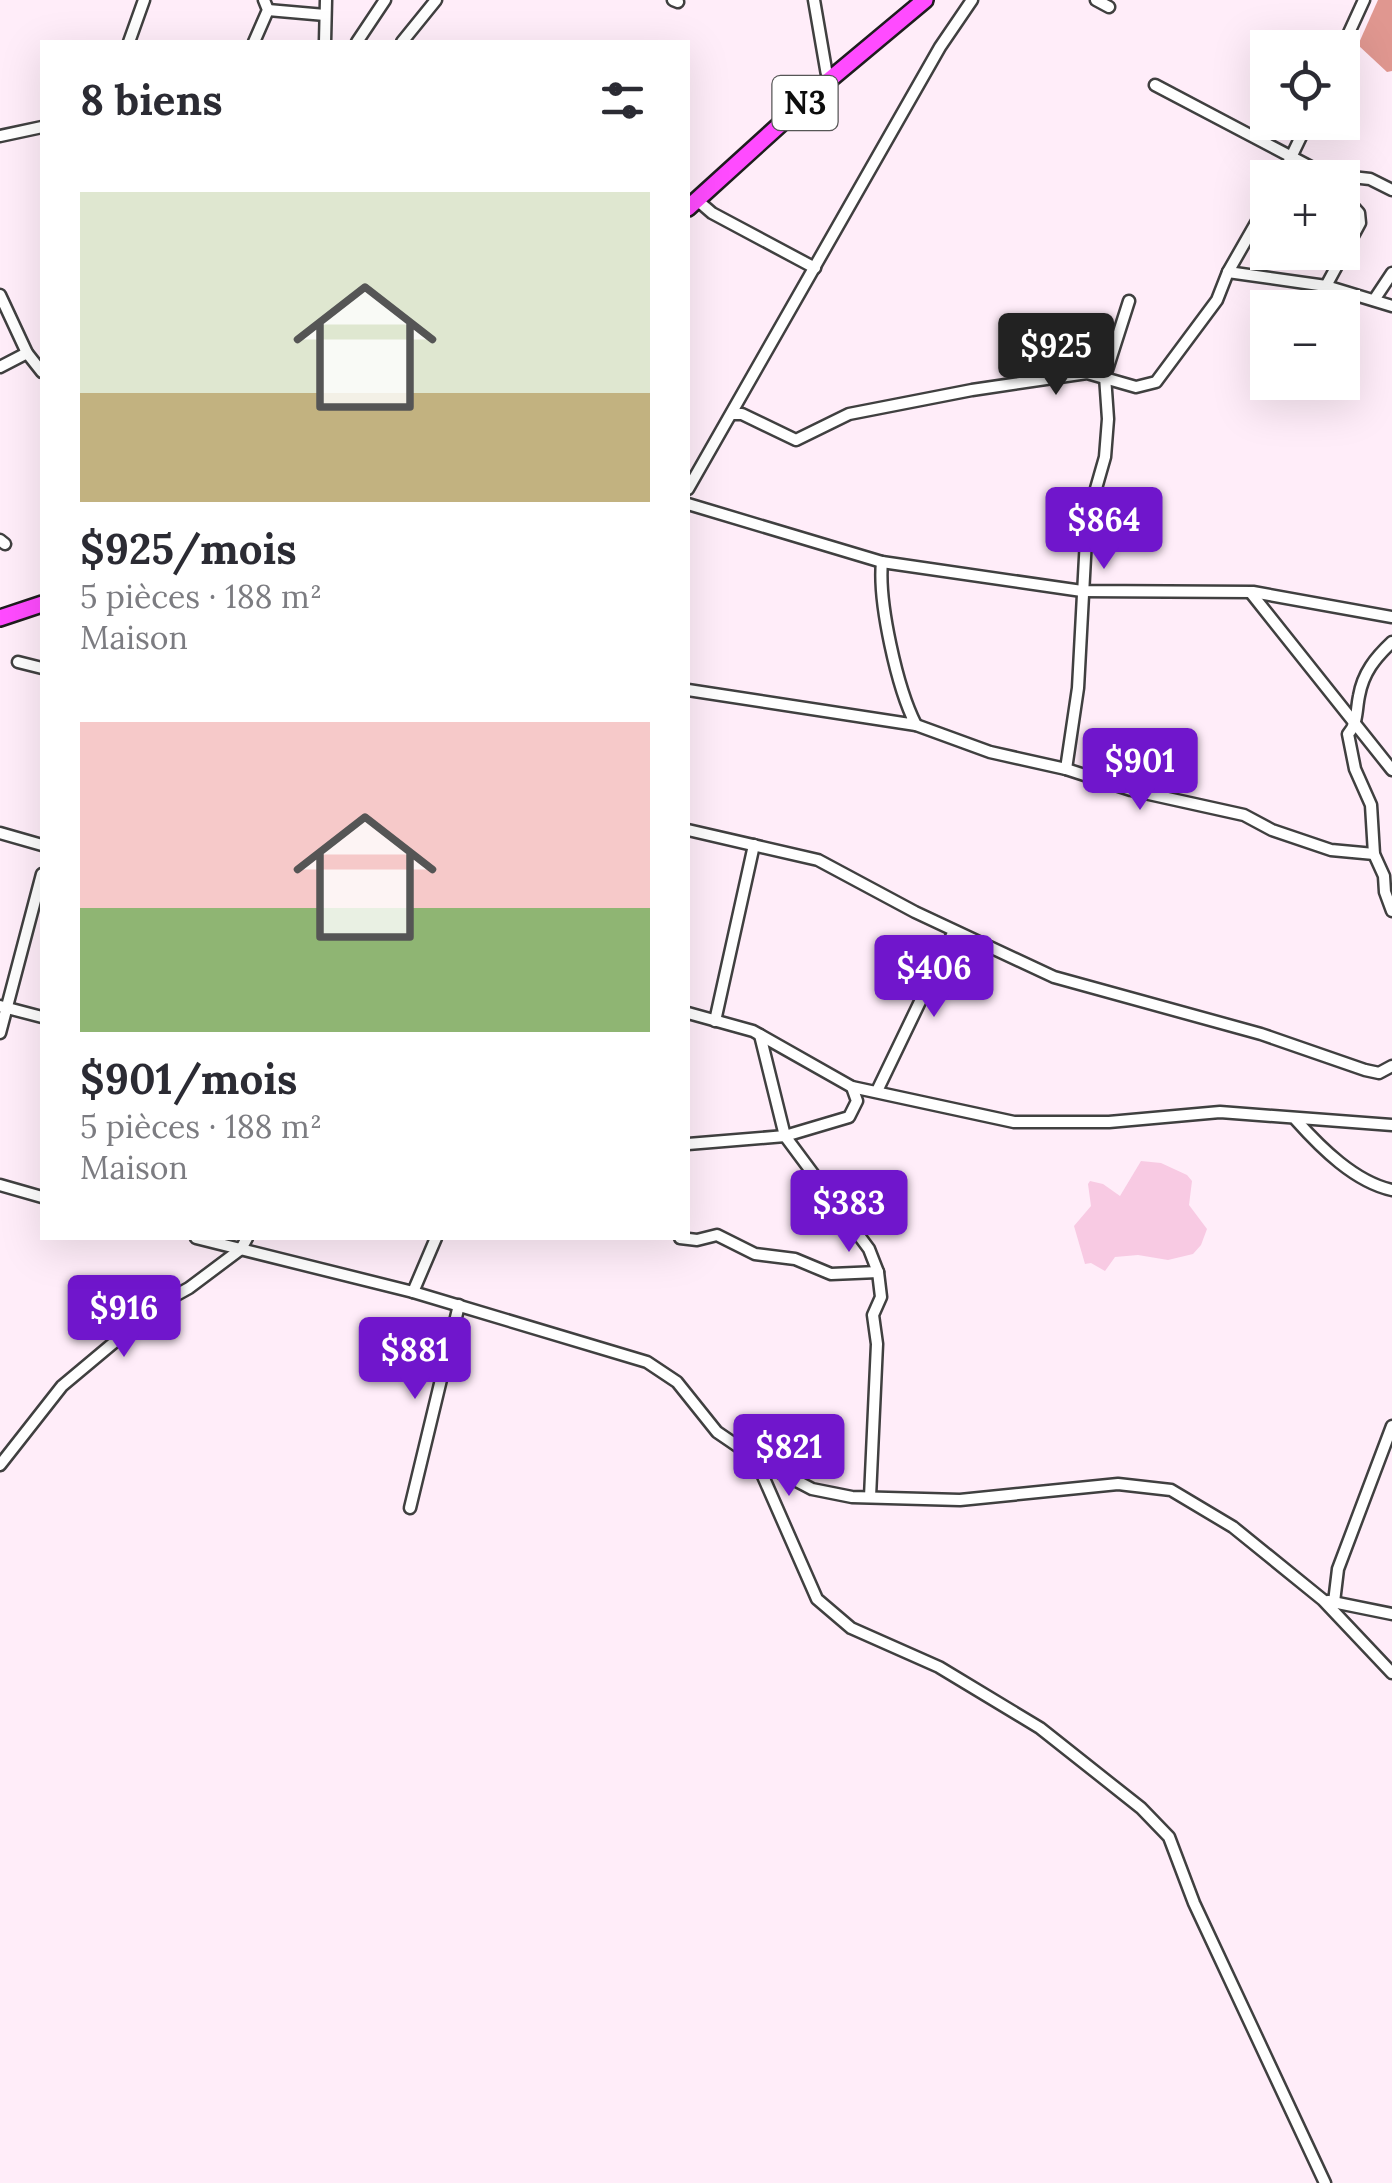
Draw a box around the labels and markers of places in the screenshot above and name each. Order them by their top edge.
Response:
pin: $925 [997,313,1115,398]
pin: $864 [1045,487,1163,572]
pin: $901 [1081,728,1199,813]
pin: $406 [875,935,993,1020]
pin: $383 [790,1170,908,1255]
pin: $916 [65,1275,183,1360]
pin: $881 [356,1317,474,1402]
pin: $821 [730,1414,848,1499]

